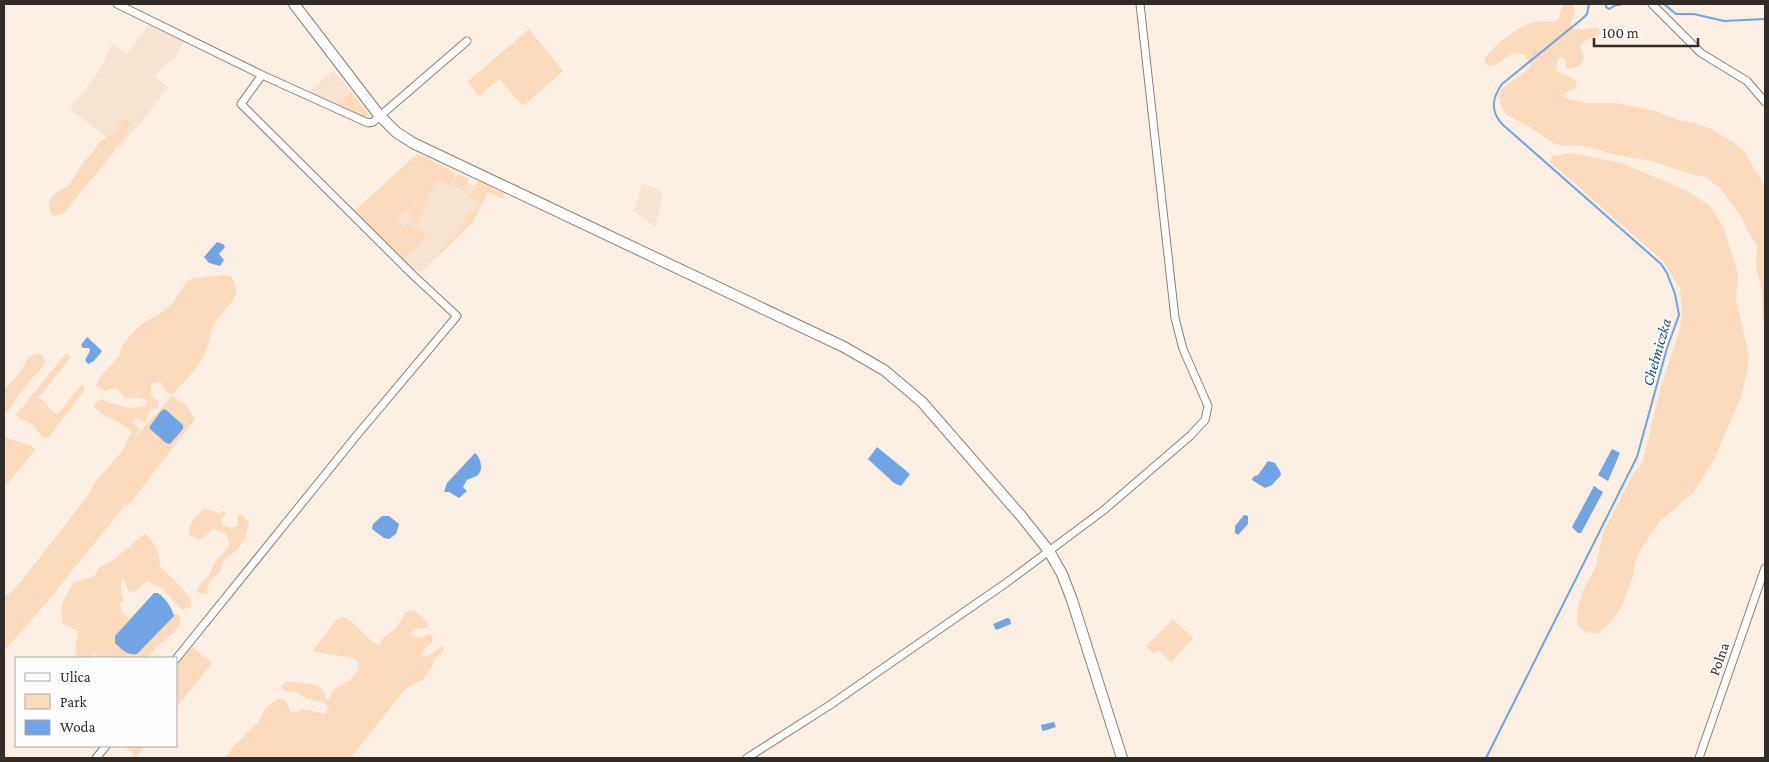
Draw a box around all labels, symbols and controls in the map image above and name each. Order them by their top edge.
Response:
scale bar [1594,15,1698,47]
text: 100 m [1602,25,1639,41]
water label: Chełmiczka [1639,316,1674,388]
street label: Polna [1706,640,1732,678]
legend [15,657,178,747]
text: Ulica [60,669,91,685]
text: Park [60,694,87,710]
text: Woda [60,719,95,735]

